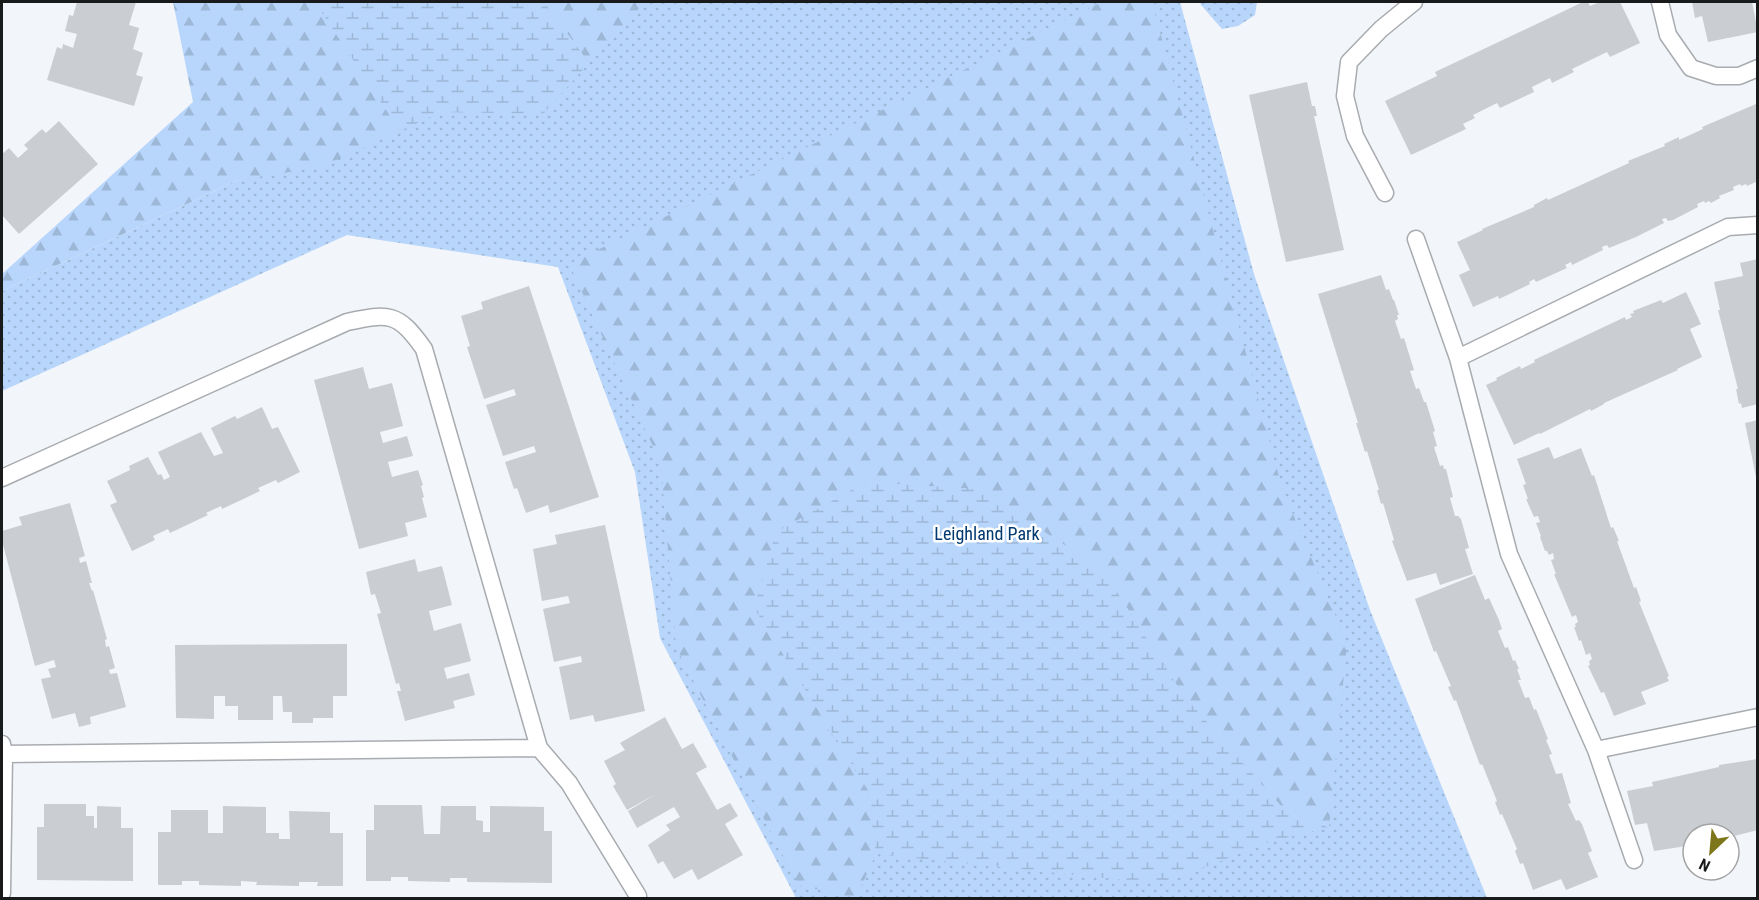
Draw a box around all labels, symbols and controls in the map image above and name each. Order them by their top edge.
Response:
park label: Leighland Park [934,523,1040,544]
north arrow [1681,822,1741,882]
text: N [1696,854,1713,876]

